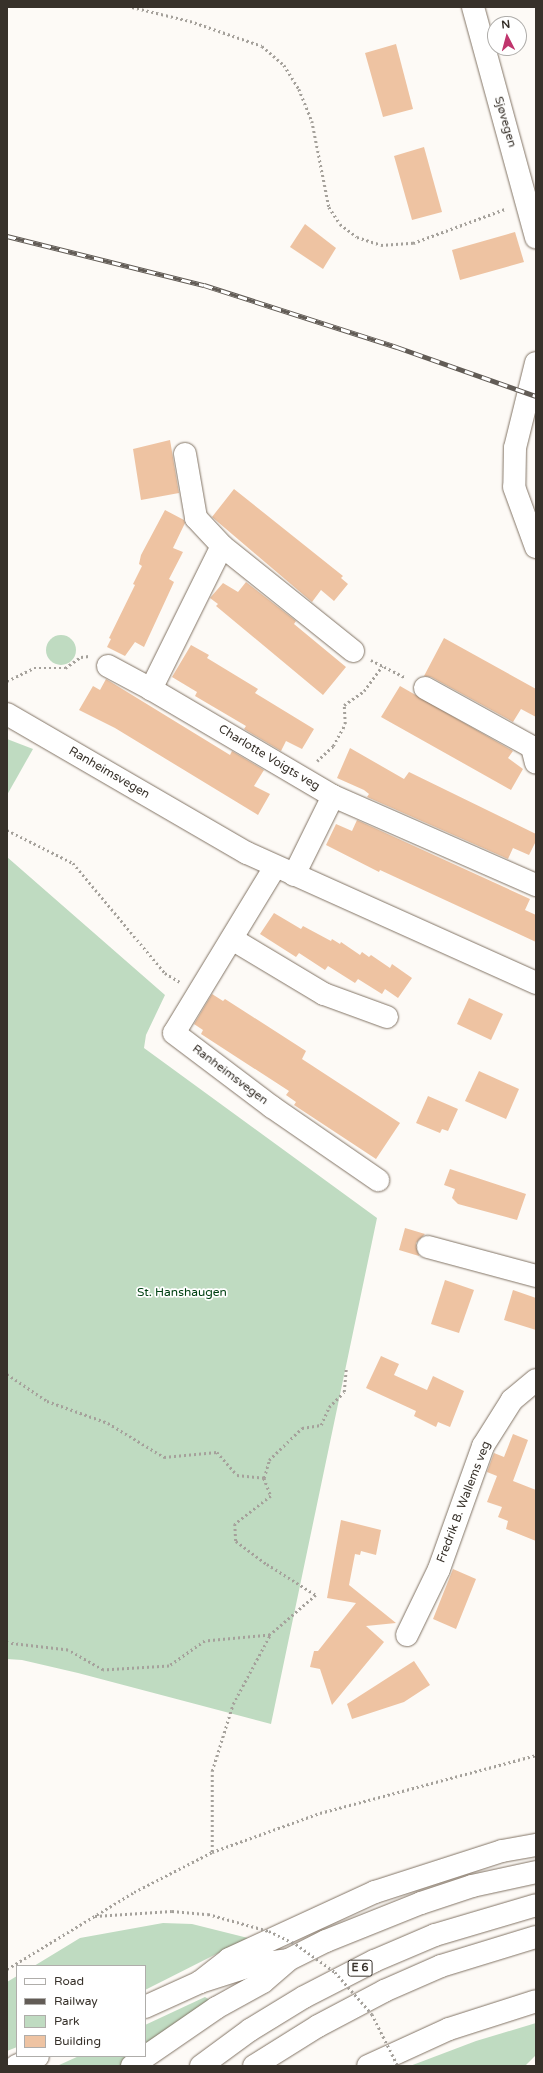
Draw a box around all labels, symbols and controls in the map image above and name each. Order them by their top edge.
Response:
north arrow [487,16,527,56]
text: N [501,18,511,31]
street label: Sjøvegen [491,95,519,149]
street label: Charlotte Voigts veg [216,722,322,794]
street label: Ranheimsvegen [66,744,152,802]
street label: Ranheimsvegen [189,1042,271,1108]
park label: St. Hanshaugen [137,1286,227,1300]
street label: Fredrik B. Wallems veg [434,1439,494,1565]
road number: E 6 [347,1959,373,1977]
legend [16,1965,146,2057]
text: Road [54,1974,84,1988]
text: Railway [54,1994,98,2008]
text: Park [54,2014,80,2028]
text: Building [54,2034,101,2048]

